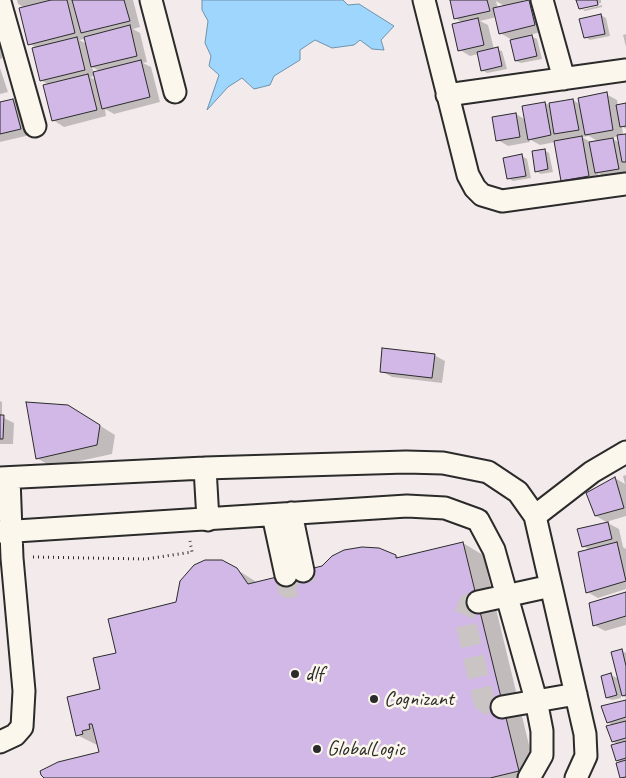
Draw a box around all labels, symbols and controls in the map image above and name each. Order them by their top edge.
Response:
place label: dlf [305,661,323,687]
marker: dlf [289,668,301,680]
place label: Cognizant [384,686,454,712]
marker: Cognizant [368,693,380,705]
place label: GlobalLogic [327,736,405,762]
marker: GlobalLogic [311,743,323,755]

